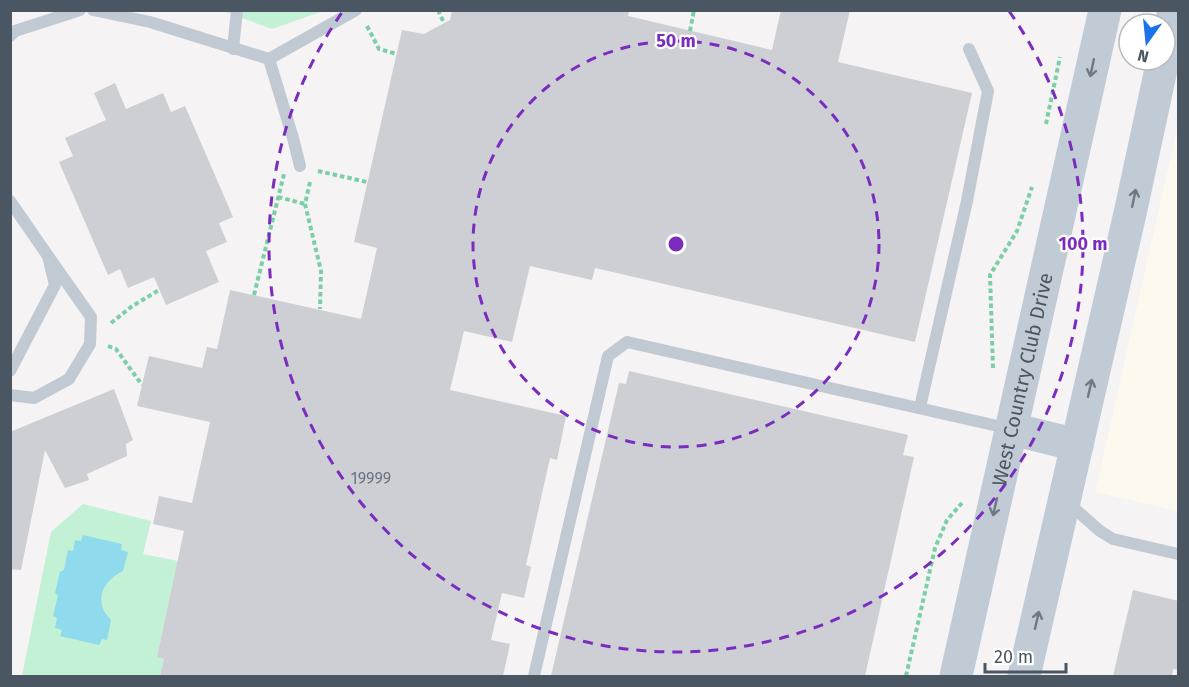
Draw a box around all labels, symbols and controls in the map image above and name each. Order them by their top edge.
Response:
north arrow [1117,12,1177,72]
text: 50 m [656,30,696,52]
text: N [1136,45,1151,67]
one-way arrow [1086,57,1097,77]
one-way arrow [1129,189,1140,208]
text: 100 m [1059,233,1107,255]
centre of rings [666,234,686,254]
street label: West Country Club Drive [987,270,1058,488]
one-way arrow [1085,379,1097,398]
house number: 19999 [351,469,391,488]
one-way arrow [988,497,1000,516]
one-way arrow [1031,610,1043,629]
scale bar [985,636,1066,674]
text: 20 m [994,646,1033,668]

